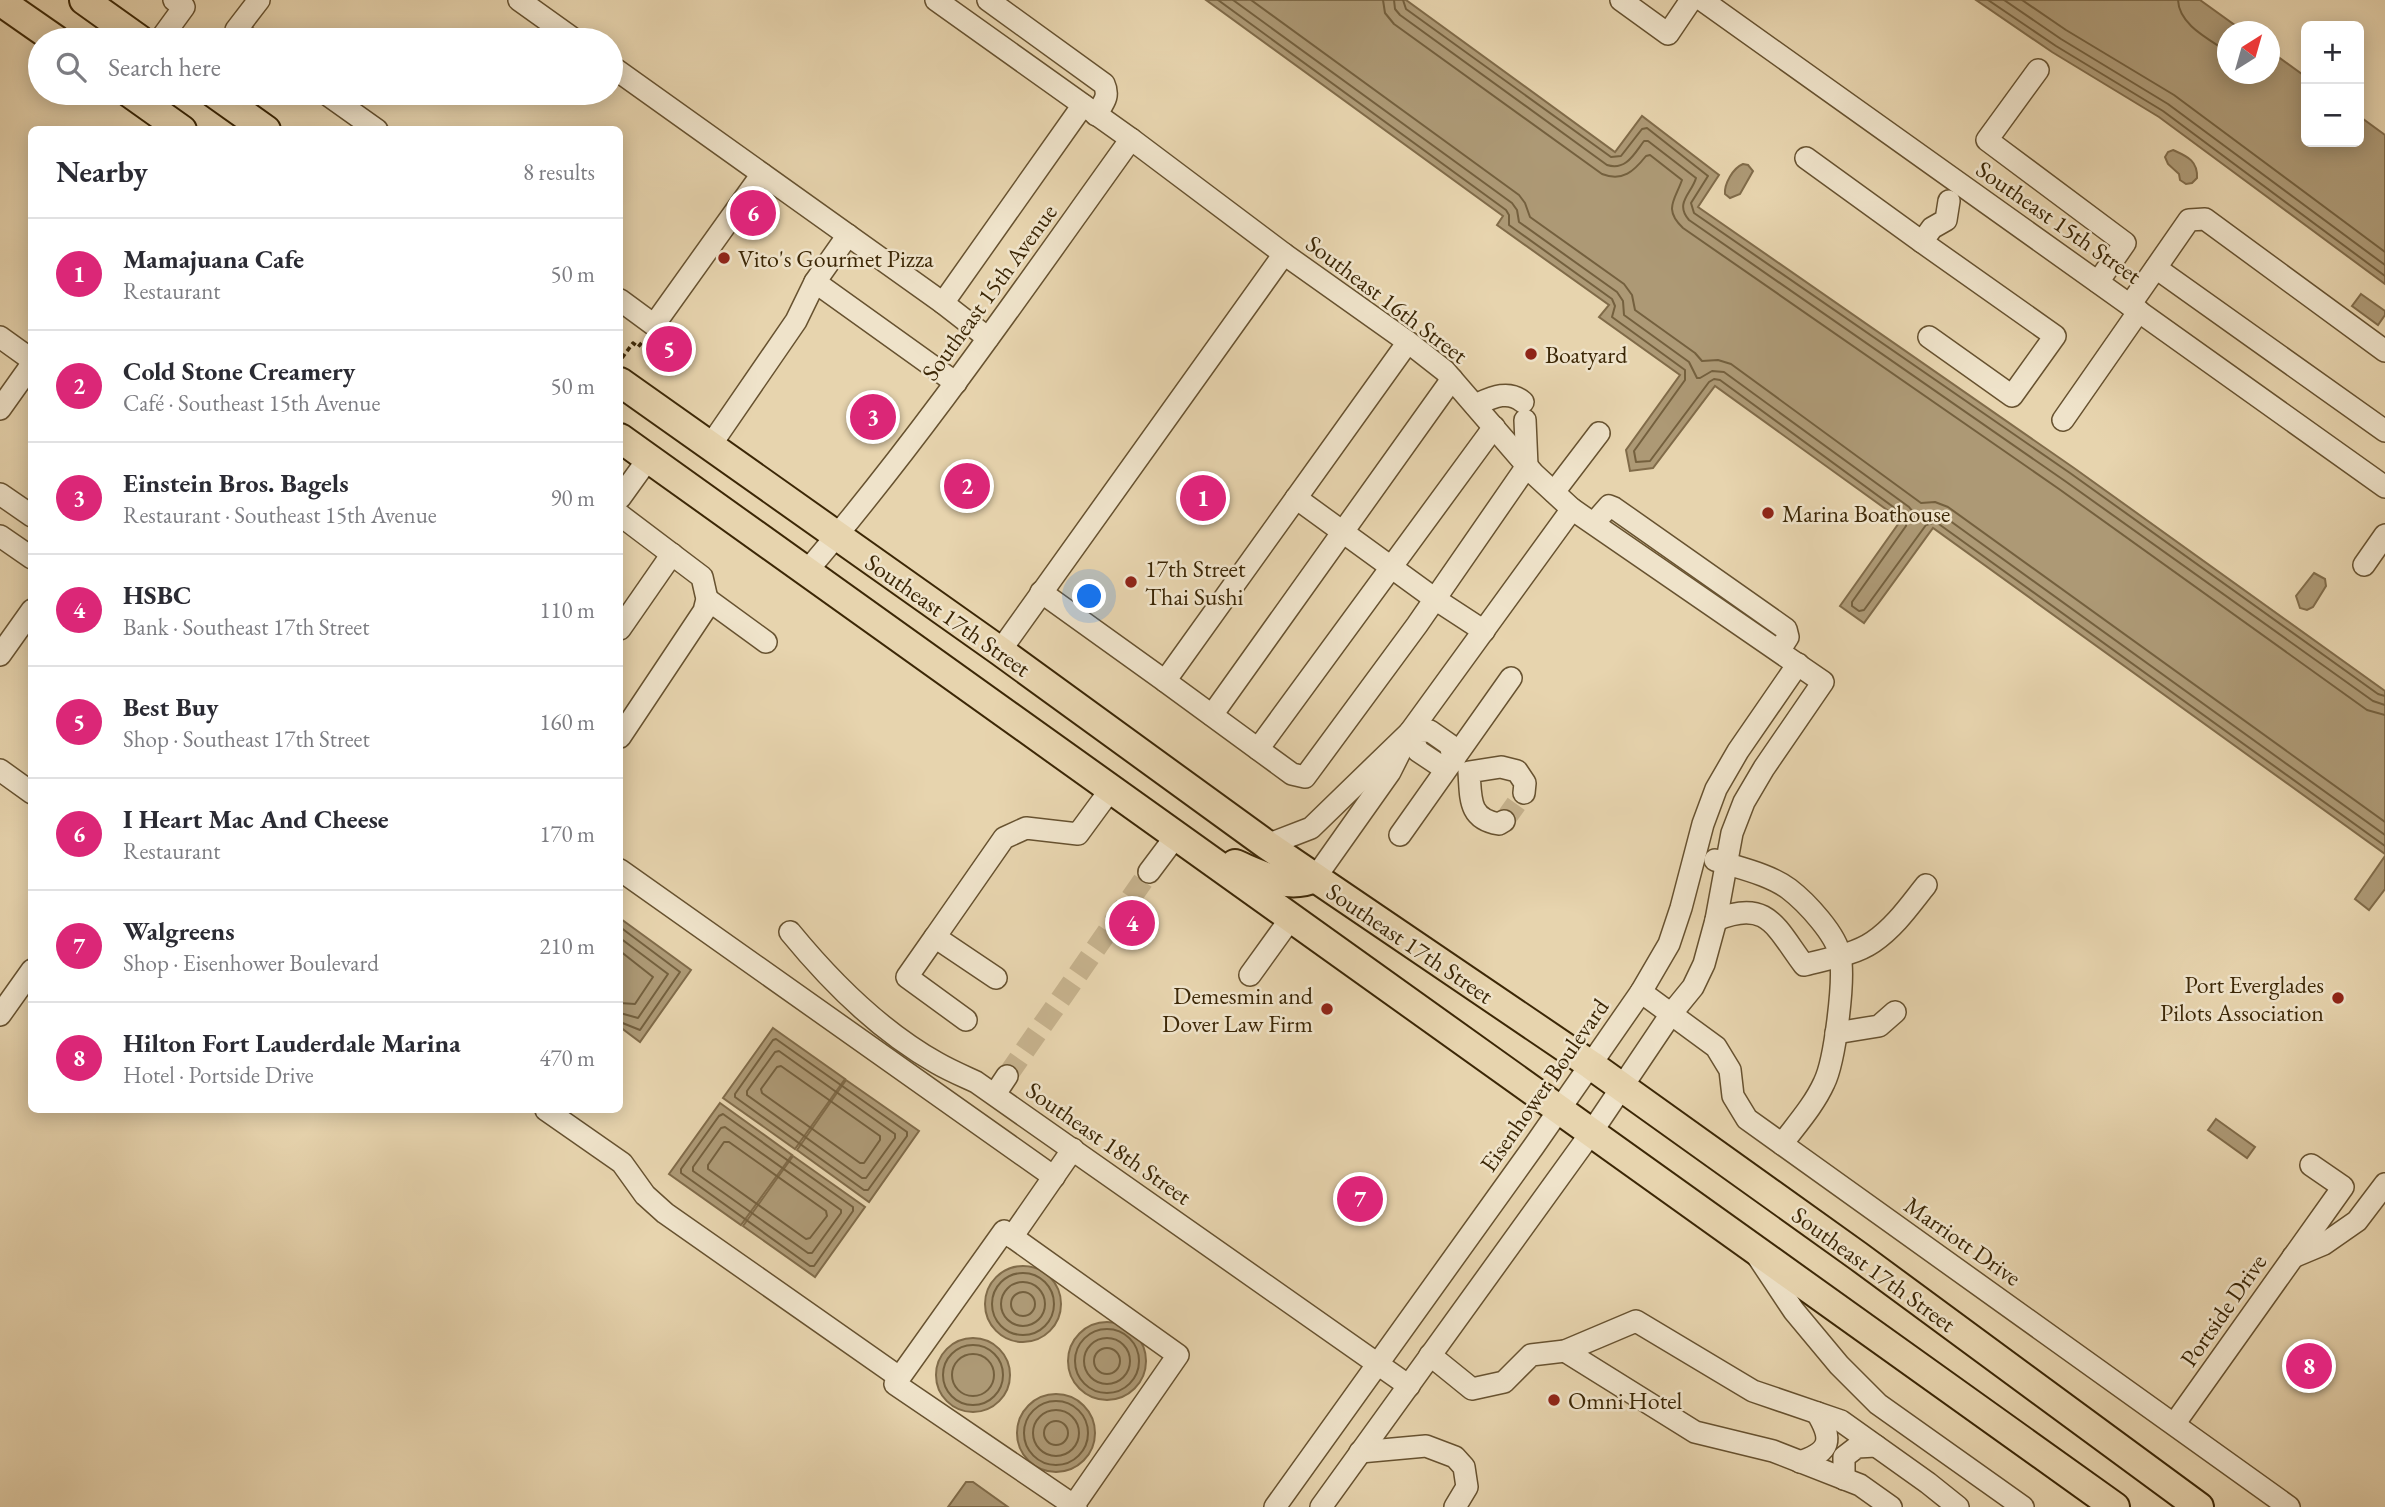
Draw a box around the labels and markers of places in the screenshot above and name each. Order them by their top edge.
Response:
pin: 6 [730,187,776,239]
place label: Vito's Gourmet Pizza [738,243,934,274]
marker: Vito's Gourmet Pizza [716,250,732,266]
pin: 5 [646,323,692,375]
place label: Boatyard [1545,339,1628,370]
marker: Boatyard [1523,346,1539,362]
pin: 3 [850,391,896,443]
pin: 2 [944,460,990,512]
pin: 1 [1180,472,1226,524]
place label: Marina Boathouse [1782,498,1950,529]
marker: Marina Boathouse [1760,505,1776,521]
place label: 17th Street Thai Sushi [1145,553,1246,612]
marker: 17th Street Thai Sushi [1123,574,1139,590]
pin: 4 [1109,897,1155,949]
place label: Port Everglades Pilots Association [2160,969,2324,1028]
place label: Demesmin and Dover Law Firm [1162,980,1314,1039]
marker: Port Everglades Pilots Association [2330,990,2346,1006]
marker: Demesmin and Dover Law Firm [1319,1001,1335,1017]
pin: 7 [1337,1173,1383,1225]
pin: 8 [2286,1340,2332,1392]
place label: Omni Hotel [1568,1385,1683,1416]
marker: Omni Hotel [1546,1392,1562,1408]

